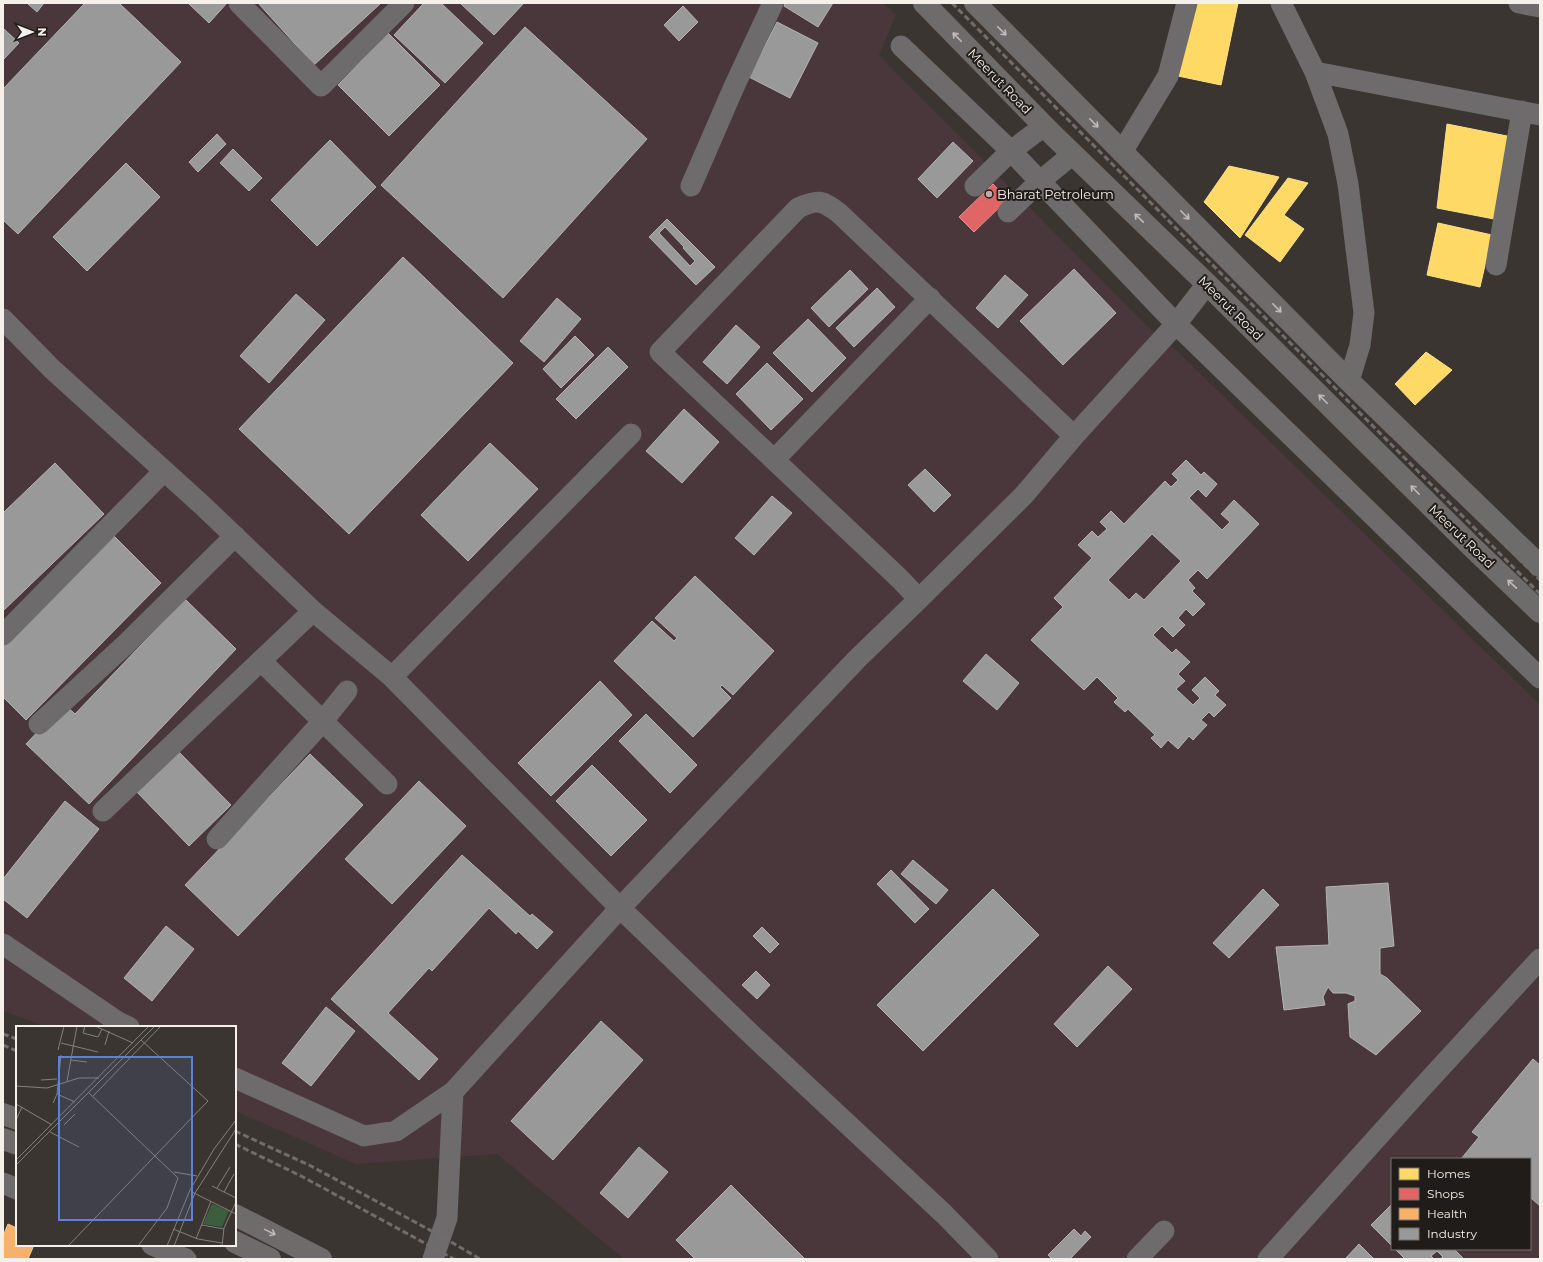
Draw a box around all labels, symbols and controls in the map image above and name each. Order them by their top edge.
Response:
north arrow [12,12,52,52]
one-way arrow [997,26,1007,36]
text: N [35,28,49,36]
one-way arrow [952,32,962,42]
street label: Meerut Road [965,45,1035,117]
one-way arrow [1089,118,1099,128]
place label: Bharat Petroleum [997,186,1114,202]
marker: Bharat Petroleum [984,189,994,199]
one-way arrow [1180,210,1190,220]
one-way arrow [1134,213,1144,223]
street label: Meerut Road [1195,272,1267,344]
one-way arrow [1272,303,1282,313]
one-way arrow [1318,394,1328,404]
one-way arrow [1410,485,1420,495]
street label: Meerut Road [1426,501,1498,571]
one-way arrow [1507,580,1518,589]
inset map [16,1026,236,1246]
legend [1391,1158,1531,1250]
text: Homes [1427,1166,1470,1181]
text: Shops [1427,1186,1464,1201]
text: Health [1427,1206,1467,1221]
text: Industry [1427,1226,1477,1241]
one-way arrow [264,1229,276,1236]

